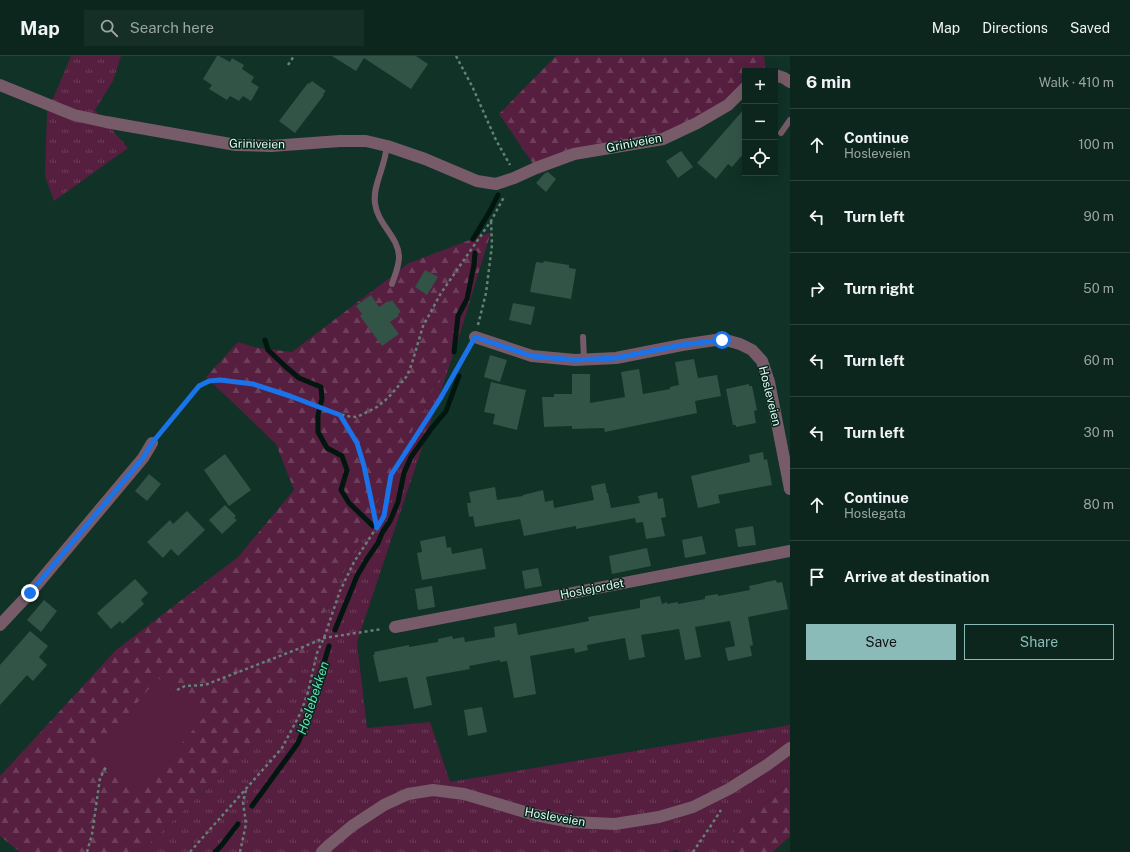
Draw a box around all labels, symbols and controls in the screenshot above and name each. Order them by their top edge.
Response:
search box [84,10,364,46]
text: Map [20,17,60,39]
icon: search [98,17,120,39]
text: Search here [130,19,214,36]
text: Map [932,20,960,36]
text: Directions [982,20,1048,36]
text: Saved [1070,20,1110,36]
map controls [742,68,778,176]
button: + [742,68,778,104]
text: 6 min [806,72,851,92]
text: Walk · 410 m [1039,75,1114,90]
button: − [742,104,778,140]
text: Continue [844,129,909,146]
street label: Griniveien [605,131,663,155]
icon: ahead [806,134,828,156]
street label: Griniveien [229,137,285,151]
text: 100 m [1078,137,1114,152]
button: locate [742,140,778,176]
text: Hosleveien [844,146,910,161]
icon: left [806,206,828,228]
text: Turn left [844,208,905,225]
text: 90 m [1084,209,1114,224]
icon: right [806,278,828,300]
text: Turn right [844,280,914,297]
text: 50 m [1083,281,1114,296]
route start [713,331,731,349]
icon: left [806,350,828,372]
text: Turn left [844,352,905,369]
text: 60 m [1084,353,1114,368]
street label: Hosleveien [756,365,784,428]
icon: left [806,422,828,444]
text: Turn left [844,424,905,441]
text: 30 m [1084,425,1114,440]
text: Continue [844,489,909,506]
icon: ahead [806,494,828,516]
text: 80 m [1083,497,1114,512]
text: Hoslegata [844,506,906,521]
icon: arrive [806,566,828,588]
text: Arrive at destination [844,568,989,585]
street label: Hoslejordet [559,576,626,602]
route end [21,584,39,602]
button: Save [806,624,956,660]
button: Share [964,624,1114,660]
water label: Hoslebekken [294,659,332,737]
street label: Hosleveien [524,805,586,829]

